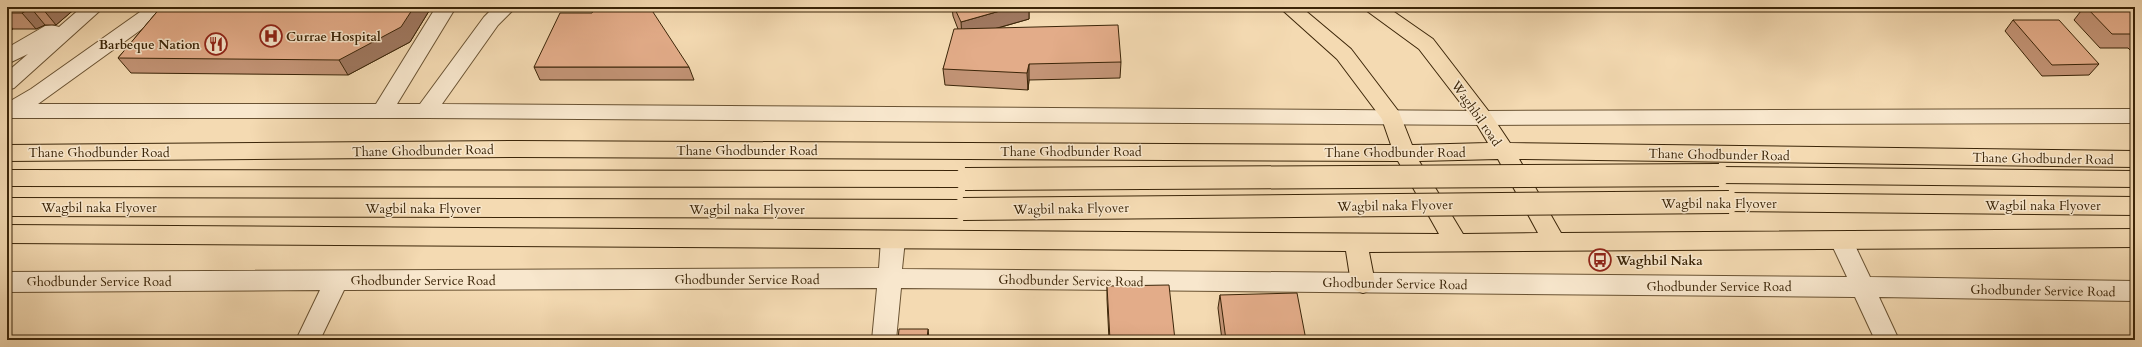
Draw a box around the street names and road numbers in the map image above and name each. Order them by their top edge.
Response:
street label: Waghbil road [1446,76,1505,150]
street label: Thane Ghodbunder Road [352,141,494,161]
street label: Thane Ghodbunder Road [676,142,818,160]
street label: Thane Ghodbunder Road [1000,143,1142,161]
street label: Thane Ghodbunder Road [28,144,170,162]
street label: Thane Ghodbunder Road [1324,144,1466,162]
street label: Thane Ghodbunder Road [1648,145,1790,165]
street label: Thane Ghodbunder Road [1972,149,2114,169]
street label: Wagbil naka Flyover [1660,195,1777,213]
street label: Wagbil naka Flyover [1336,196,1453,216]
street label: Wagbil naka Flyover [1984,197,2101,215]
street label: Wagbil naka Flyover [40,199,157,217]
street label: Wagbil naka Flyover [1012,199,1129,219]
street label: Wagbil naka Flyover [364,200,481,218]
street label: Wagbil naka Flyover [688,201,805,219]
street label: Ghodbunder Service Road [674,271,820,289]
street label: Ghodbunder Service Road [998,271,1144,291]
street label: Ghodbunder Service Road [350,272,496,290]
street label: Ghodbunder Service Road [26,273,172,291]
street label: Ghodbunder Service Road [1322,274,1468,294]
street label: Ghodbunder Service Road [1646,278,1792,296]
street label: Ghodbunder Service Road [1970,281,2116,301]

